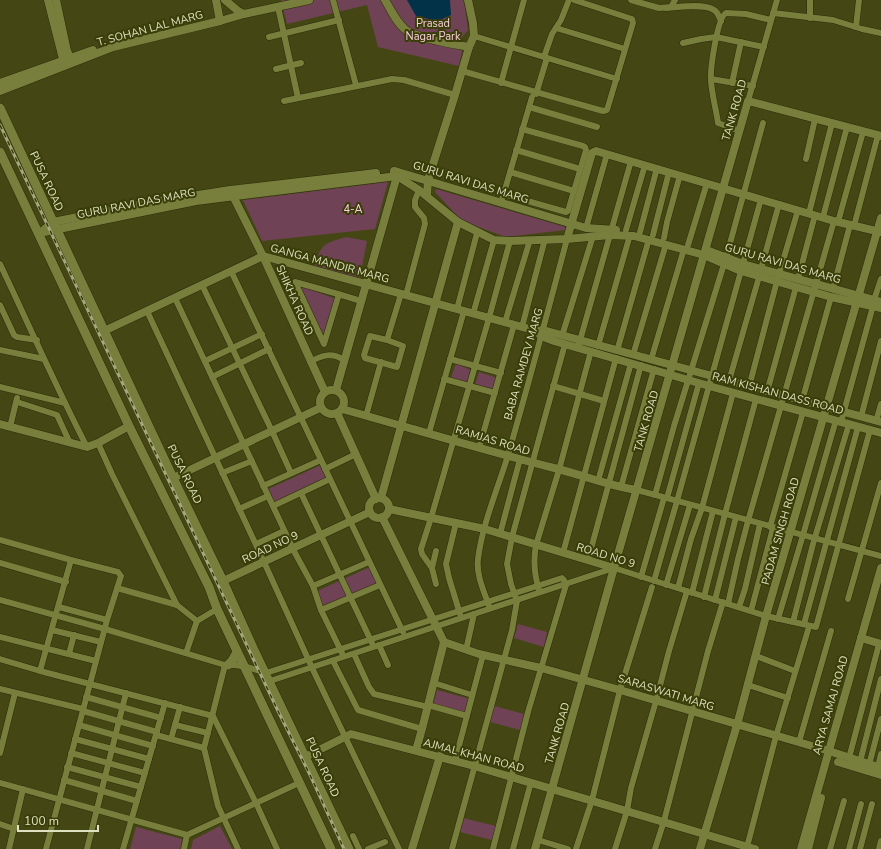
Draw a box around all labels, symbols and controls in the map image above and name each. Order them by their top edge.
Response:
street label: T. SOHAN LAL MARG [95,7,205,50]
park label: Prasad Nagar Park [406,16,461,44]
street label: TANK ROAD [719,78,750,143]
street label: PUSA ROAD [26,149,67,214]
street label: GURU RAVI DAS MARG [411,158,531,207]
street label: GURU RAVI DAS MARG [76,185,197,222]
park label: 4-A [343,202,363,217]
street label: GANGA MANDIR MARG [269,240,391,287]
street label: GURU RAVI DAS MARG [723,240,843,287]
street label: SHIKHA ROAD [272,263,317,338]
street label: BABA RAMDEV MARG [500,306,547,422]
street label: RAM KISHAN DASS ROAD [711,369,845,418]
street label: TANK ROAD [631,389,662,454]
street label: RAMJAS ROAD [454,422,532,459]
street label: PUSA ROAD [164,442,205,506]
street label: PADAM SINGH ROAD [758,476,803,587]
street label: ROAD NO 9 [240,528,301,567]
street label: ROAD NO 9 [575,539,637,572]
street label: ARYA SAMAJ ROAD [809,654,852,757]
street label: SARASWATI MARG [616,671,716,714]
street label: TANK ROAD [542,701,573,766]
street label: PUSA ROAD [302,735,343,800]
street label: AJMAL KHAN ROAD [422,735,526,776]
scale bar [18,807,98,833]
text: 100 m [24,813,59,829]

